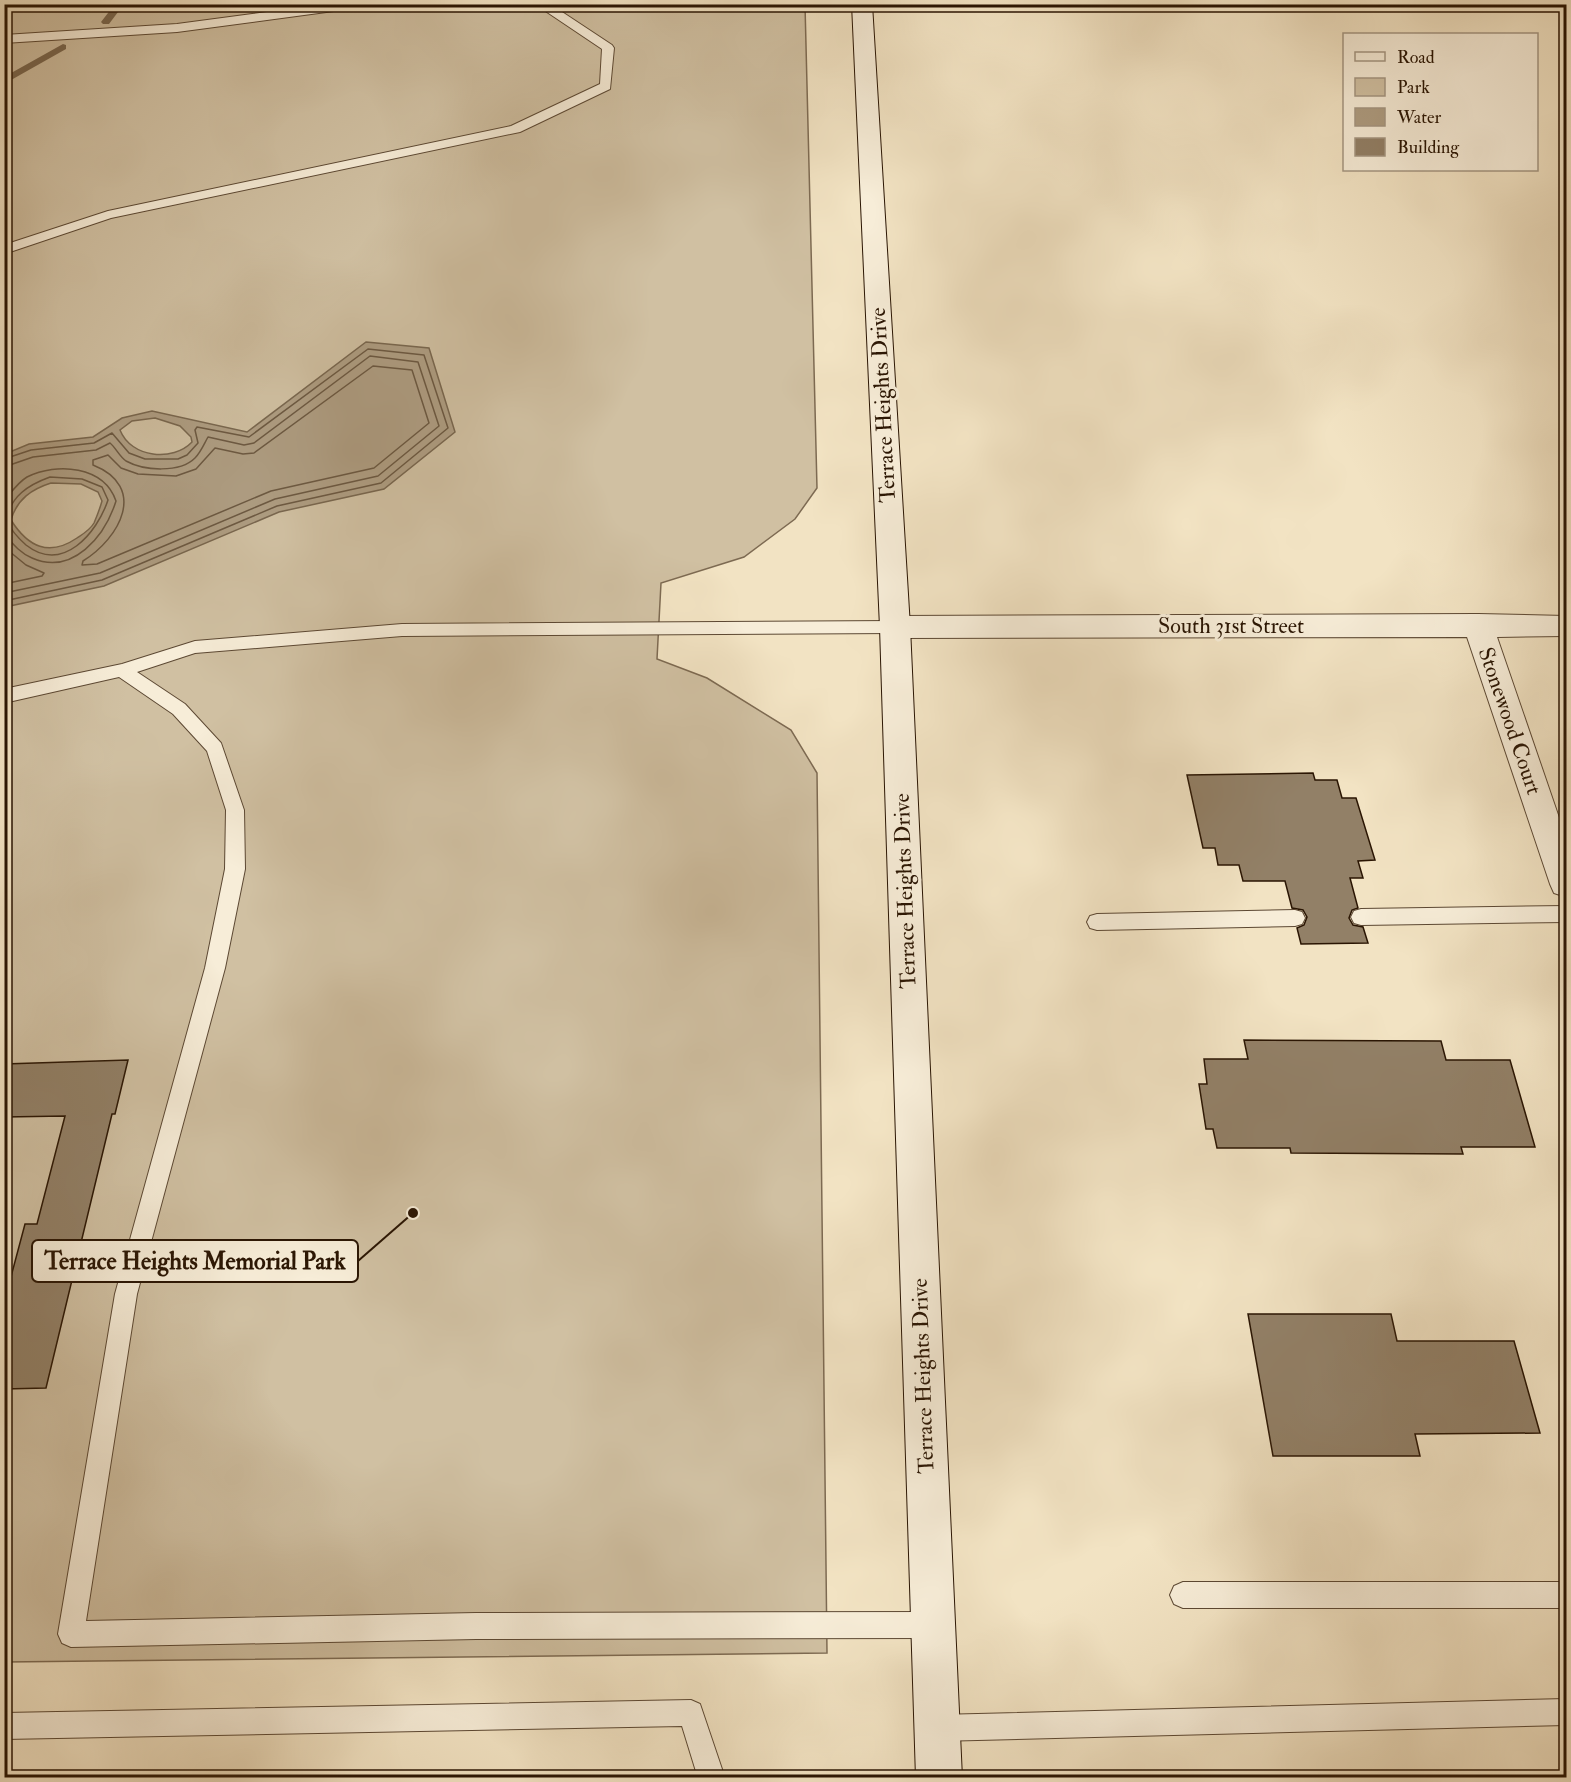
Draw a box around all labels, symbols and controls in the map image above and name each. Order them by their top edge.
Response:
legend [1343,33,1538,171]
text: Road [1397,46,1435,69]
text: Park [1397,76,1430,99]
text: Water [1396,106,1441,129]
text: Building [1397,136,1460,159]
street label: Terrace Heights Drive [864,307,902,503]
street label: South 31st Street [1158,612,1304,640]
street label: Stonewood Court [1472,644,1548,798]
street label: Terrace Heights Drive [888,793,922,989]
callout: Terrace Heights Memorial Park [32,1240,358,1282]
text: Terrace Heights Memorial Park [43,1246,346,1277]
street label: Terrace Heights Drive [906,1278,940,1474]

